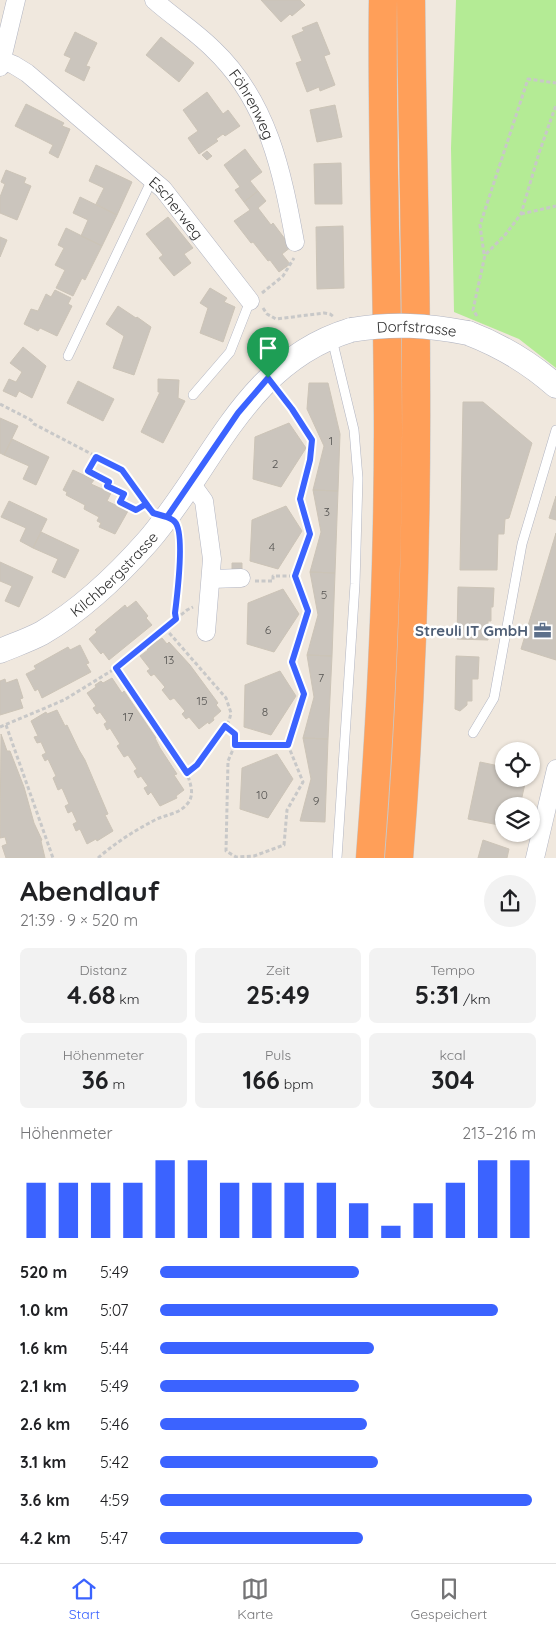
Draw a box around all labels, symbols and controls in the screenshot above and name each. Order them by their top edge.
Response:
street label: Föhrenweg [225,65,279,142]
street label: Escherweg [145,172,208,243]
street label: Dorfstrasse [376,316,458,340]
pin [247,327,289,378]
icon: arrive [254,334,282,362]
house number: 1 [329,433,333,448]
house number: 2 [272,456,279,471]
house number: 3 [324,504,330,519]
street label: Kilchbergstrasse [66,527,162,621]
house number: 4 [269,539,275,554]
house number: 5 [321,587,327,602]
office icon: Streuli IT GmbH [532,620,552,640]
place label: Streuli IT GmbH [415,621,528,640]
house number: 6 [265,622,272,637]
house number: 13 [164,652,174,667]
house number: 7 [318,670,324,685]
house number: 15 [197,693,207,708]
house number: 8 [262,704,268,719]
house number: 17 [123,709,133,724]
map controls [495,742,540,842]
button: locate [495,742,540,787]
house number: 10 [256,787,268,802]
house number: 9 [313,793,320,808]
button: layers [495,797,540,842]
text: Abendlauf [20,873,160,908]
button: share [484,875,536,927]
text: 21:39 · 9 × 520 m [20,910,138,930]
text: Distanz [80,961,127,979]
text: Zeit [266,961,290,979]
text: Tempo [430,961,475,979]
text: 4.68 [67,979,116,1010]
text: 25:49 [246,979,310,1010]
text: 5:31 [415,979,459,1010]
text: km [116,990,140,1008]
text: /km [459,990,491,1008]
text: Höhenmeter [63,1046,144,1064]
text: Puls [265,1046,291,1064]
text: kcal [440,1046,466,1064]
text: 36 [81,1064,109,1095]
text: 166 [243,1064,280,1095]
text: 304 [431,1064,474,1095]
text: m [109,1075,125,1093]
text: bpm [280,1075,313,1093]
text: Höhenmeter [20,1123,113,1143]
text: 213–216 m [462,1123,536,1143]
text: 520 m [20,1262,67,1282]
text: 5:49 [100,1262,129,1282]
text: 1.0 km [20,1300,68,1320]
text: 5:07 [100,1300,129,1320]
text: 1.6 km [20,1338,67,1358]
text: 5:44 [100,1338,129,1358]
text: 2.1 km [20,1376,67,1396]
text: 5:49 [100,1376,129,1396]
text: 2.6 km [20,1414,70,1434]
text: 5:46 [100,1414,129,1434]
text: 3.1 km [20,1452,66,1472]
text: 5:42 [100,1452,129,1472]
text: 3.6 km [20,1490,70,1510]
text: 4:59 [100,1490,129,1510]
text: 4.2 km [20,1528,71,1548]
text: 5:47 [100,1528,128,1548]
tab: Start [69,1575,100,1623]
tab: Karte [237,1575,273,1623]
tab: Gespeichert [410,1575,487,1623]

